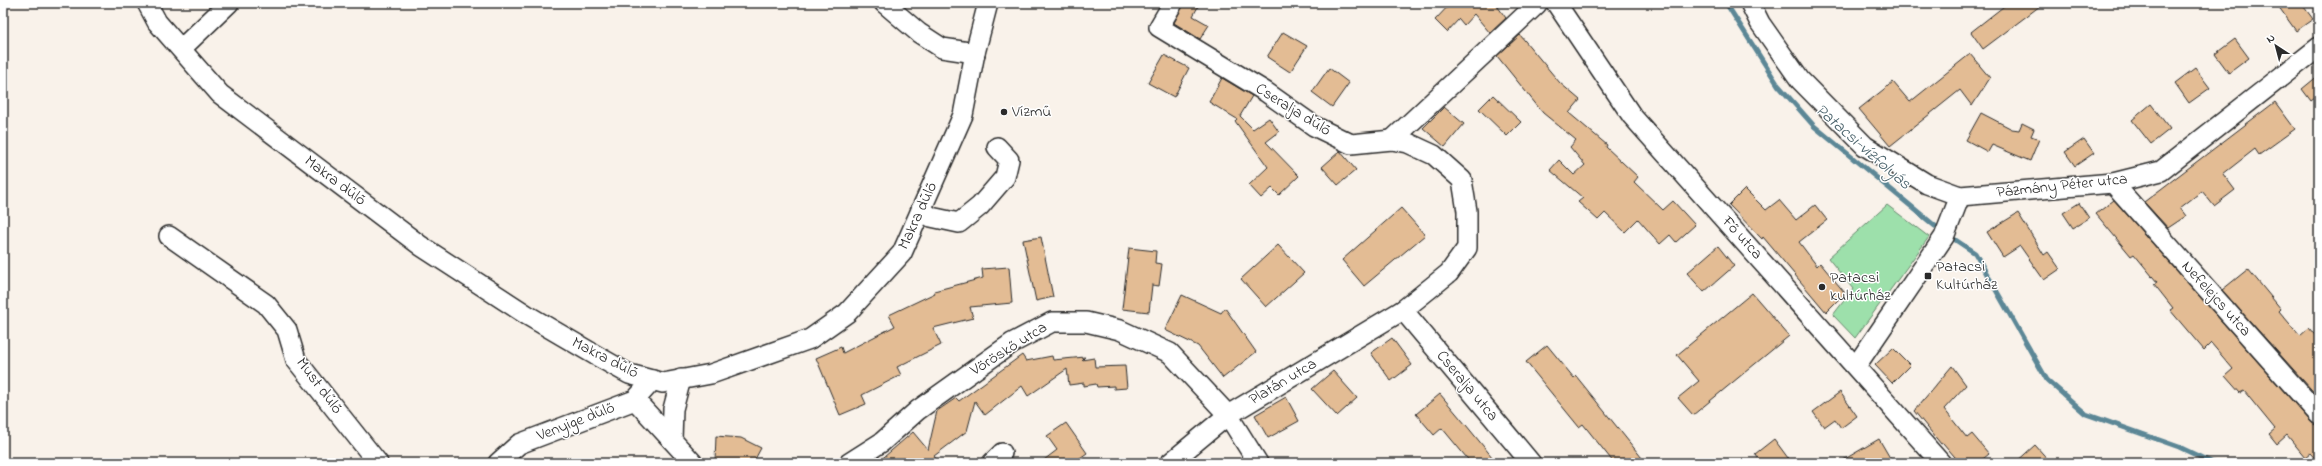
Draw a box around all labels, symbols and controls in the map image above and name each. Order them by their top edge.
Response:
north arrow [2256,26,2296,66]
text: N [2263,30,2278,47]
street label: Cseralja dűlő [1250,77,1336,143]
water label: Patacsi-vízfolyás [1809,98,1917,197]
place label: Vízmű [1011,100,1051,124]
marker: Vízmű [999,107,1009,117]
street label: Makra dűlő [299,150,371,212]
street label: Pázmány Péter utca [1995,167,2129,205]
street label: Makra dűlő [892,178,944,254]
street label: Fő utca [1715,210,1768,265]
place label: Patacsi Kultúrház [1936,255,1998,297]
street label: Nefelejcs utca [2175,256,2257,342]
place label: Patacsi kultúrház [1830,266,1891,308]
marker: Patacsi Kultúrház [1923,271,1933,281]
marker: Patacsi kultúrház [1817,282,1827,292]
street label: Vöröskő utca [965,316,1052,383]
street label: Makra dűlő [567,331,643,385]
street label: Cseralja utca [1430,345,1504,427]
street label: Platán utca [1245,352,1321,412]
street label: Must dűlő [290,353,348,419]
street label: Venyige dűlő [533,396,618,448]

